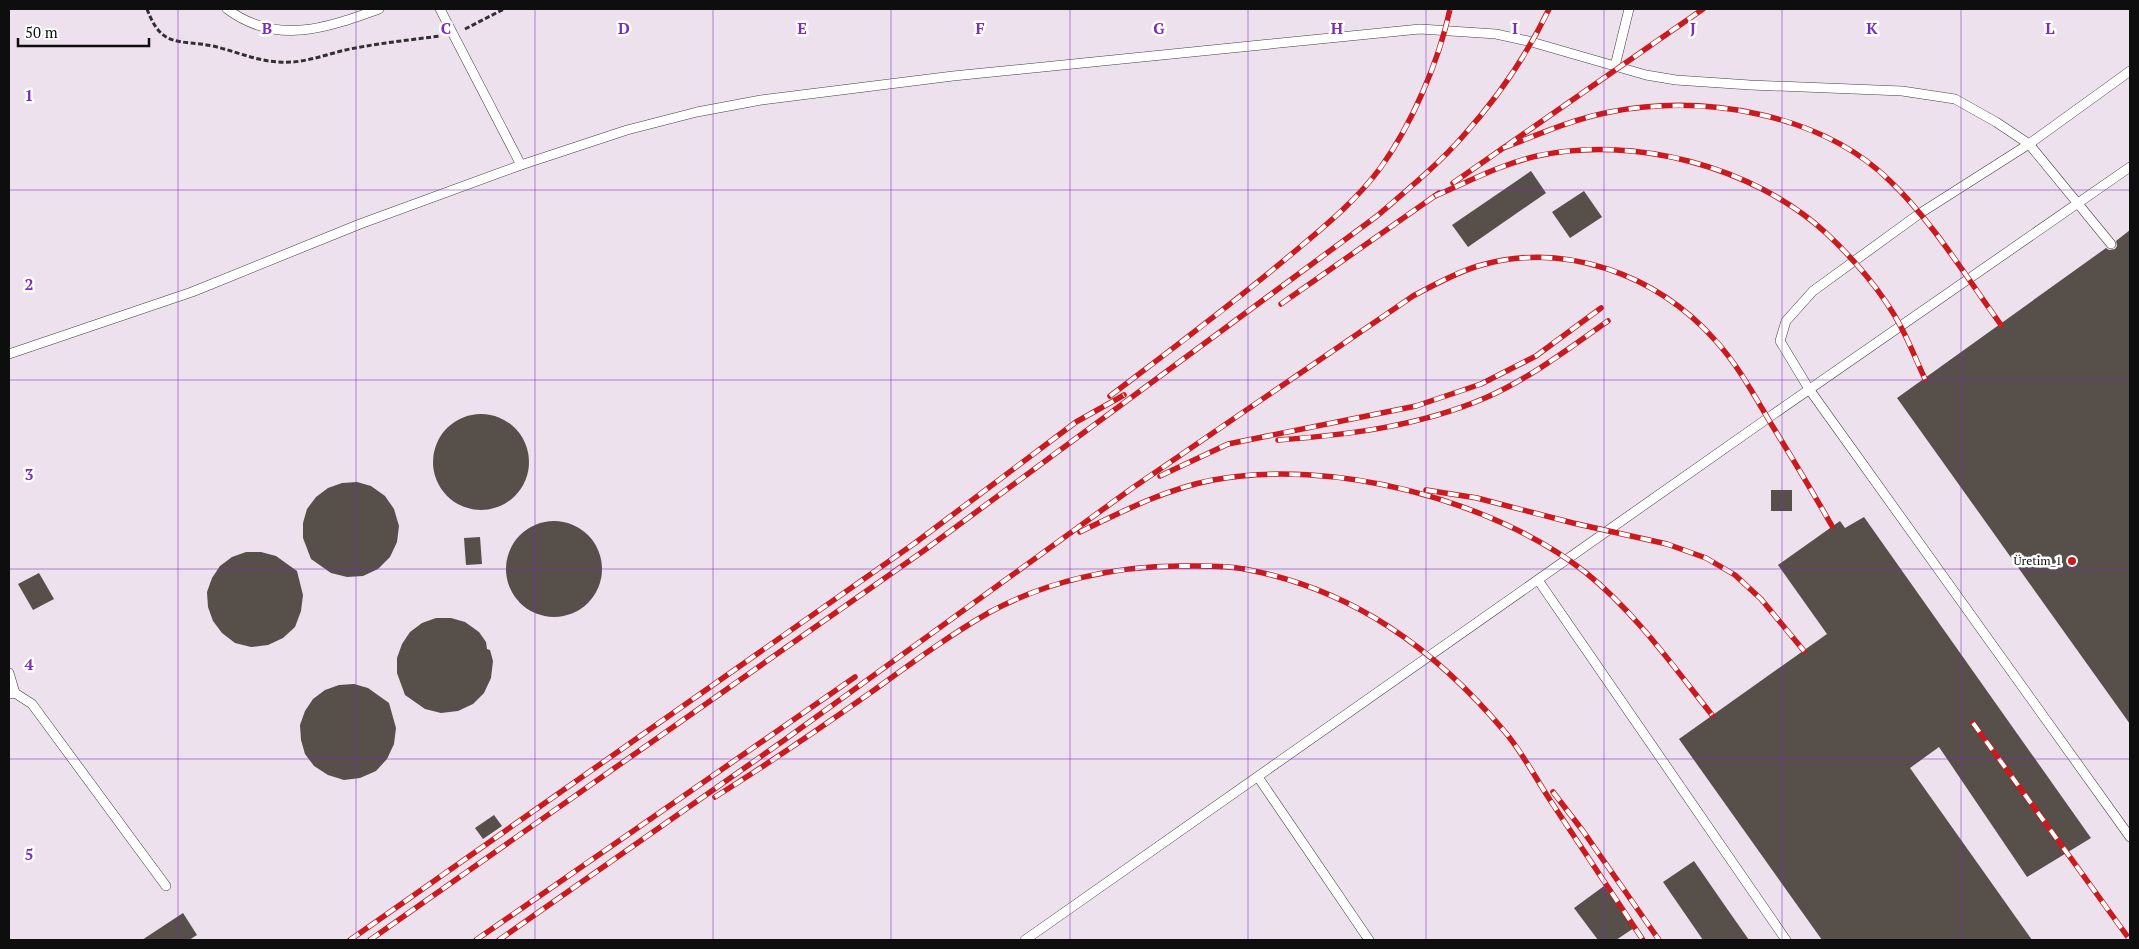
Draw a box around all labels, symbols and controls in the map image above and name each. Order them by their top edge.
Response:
scale bar [18,15,149,47]
text: B [262,17,272,39]
text: C [441,17,451,39]
text: D [618,17,630,39]
text: E [797,17,807,39]
text: F [975,17,985,39]
text: G [1153,17,1165,39]
text: H [1331,17,1343,39]
text: I [1512,17,1518,39]
text: J [1690,17,1696,39]
text: K [1866,17,1878,39]
text: L [2045,17,2055,39]
text: 50 m [25,22,58,42]
text: 1 [24,84,34,106]
text: 2 [24,273,34,295]
text: 3 [24,463,34,485]
place label: Üretim_1 [2014,553,2062,568]
marker: Üretim_1 [2066,555,2078,567]
text: 4 [24,653,34,675]
text: 5 [24,843,34,865]

